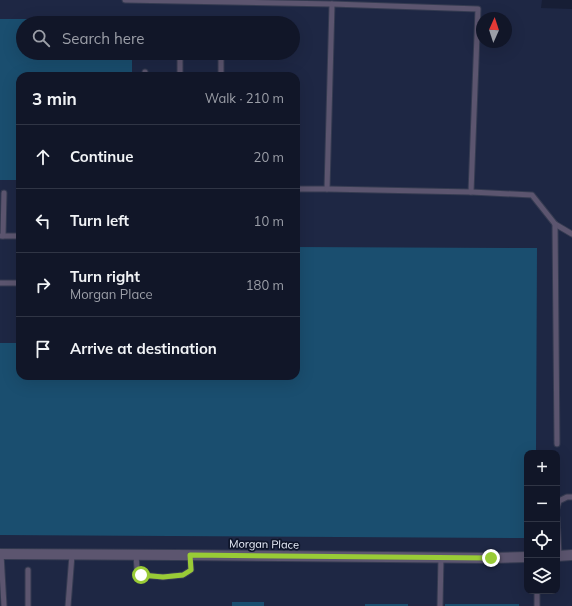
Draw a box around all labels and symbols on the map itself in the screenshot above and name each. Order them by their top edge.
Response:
north arrow [476,12,512,48]
street label: Morgan Place [229,536,299,552]
route end [482,549,500,567]
route start [132,566,150,584]

